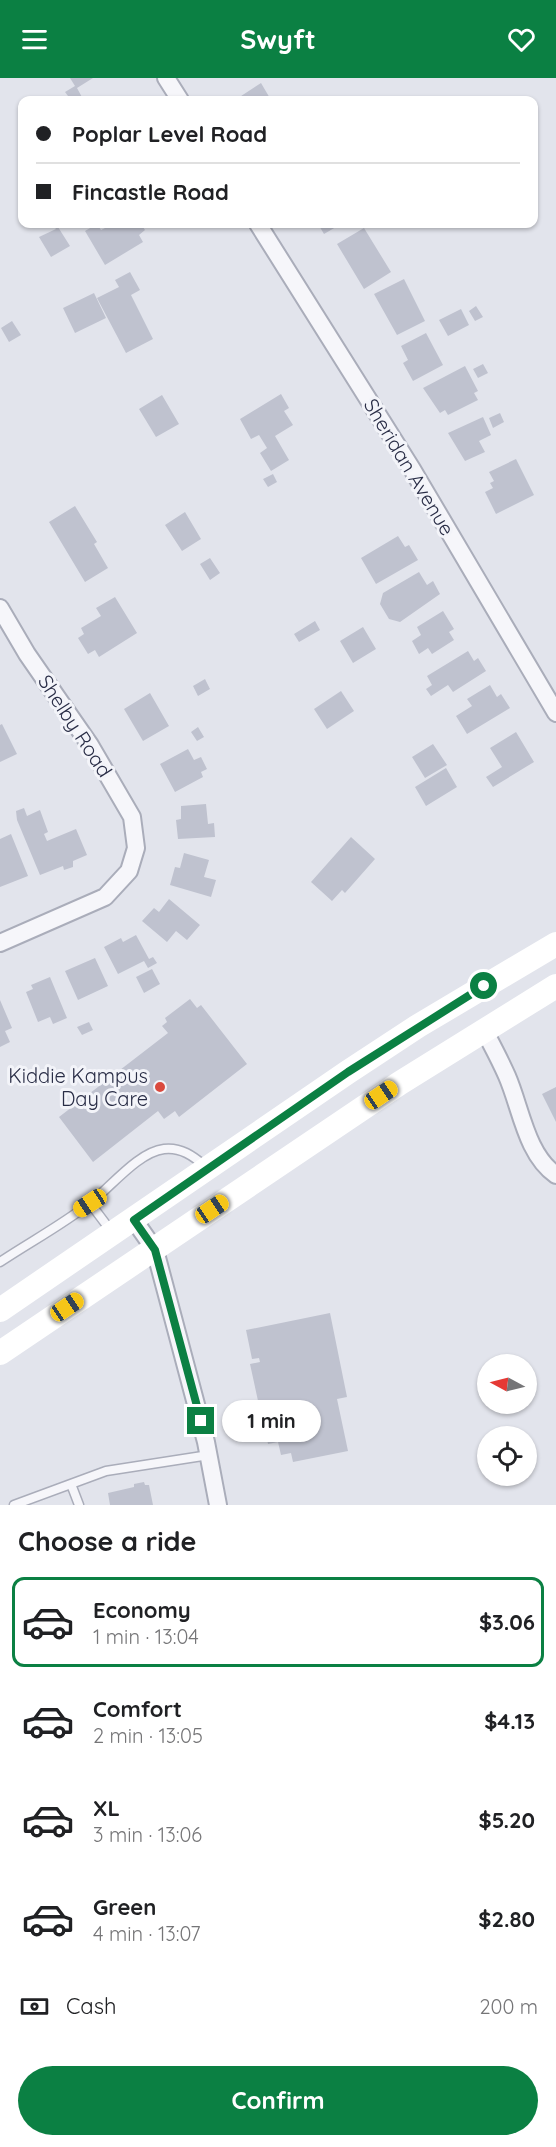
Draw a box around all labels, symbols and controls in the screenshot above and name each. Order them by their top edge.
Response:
text: Swyft [240,22,316,56]
icon: menu [18,23,51,56]
icon: heart [505,23,538,56]
text: Poplar Level Road [72,120,267,148]
text: Fincastle Road [72,178,229,206]
street label: Sheridan Avenue [359,394,460,540]
street label: Shelby Road [33,670,118,782]
route start [470,972,497,999]
place label: Kiddie Kampus Day Care [8,1063,148,1111]
car [361,1077,401,1113]
marker: Kiddie Kampus Day Care [153,1080,167,1094]
car [70,1186,110,1220]
car [192,1191,232,1227]
car [47,1289,87,1325]
north arrow [477,1354,537,1414]
map controls [477,1354,537,1486]
callout: 1 min [222,1400,321,1442]
route end [187,1407,214,1434]
text: 1 min [247,1408,296,1433]
button: locate [477,1426,537,1486]
text: Choose a ride [18,1524,196,1558]
icon: car [21,1595,75,1649]
text: Economy [93,1596,191,1624]
text: $3.06 [479,1608,535,1636]
text: 1 min · 13:04 [93,1624,199,1649]
icon: car [21,1694,75,1748]
text: Comfort [93,1695,182,1723]
text: $4.13 [484,1707,535,1735]
text: 2 min · 13:05 [93,1723,203,1748]
icon: car [21,1793,75,1847]
text: XL [93,1794,120,1822]
text: $5.20 [479,1806,535,1834]
text: 3 min · 13:06 [93,1822,202,1847]
icon: car [21,1892,75,1946]
text: Green [93,1893,156,1921]
text: $2.80 [478,1905,535,1933]
text: 4 min · 13:07 [93,1921,201,1946]
icon: cash [18,1990,51,2023]
text: Cash [66,1992,117,2020]
text: 200 m [479,1994,538,2019]
button: Confirm [18,2066,538,2135]

